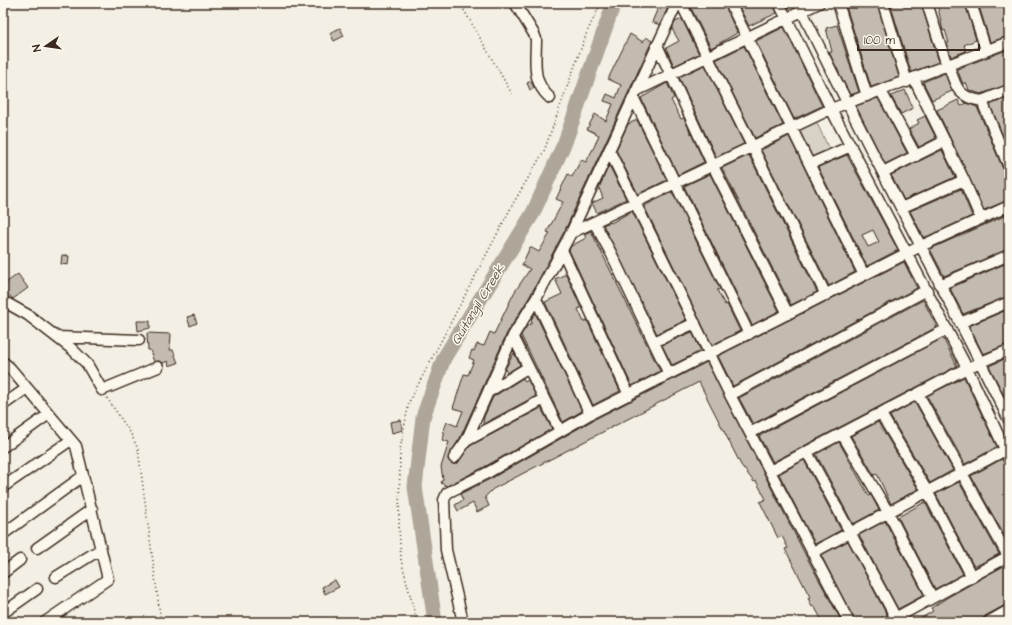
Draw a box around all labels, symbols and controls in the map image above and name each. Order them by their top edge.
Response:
north arrow [26,26,66,66]
scale bar [858,26,979,52]
text: 100 m [864,32,895,49]
text: N [29,43,45,53]
water label: Quitangil Creek [447,260,510,348]

